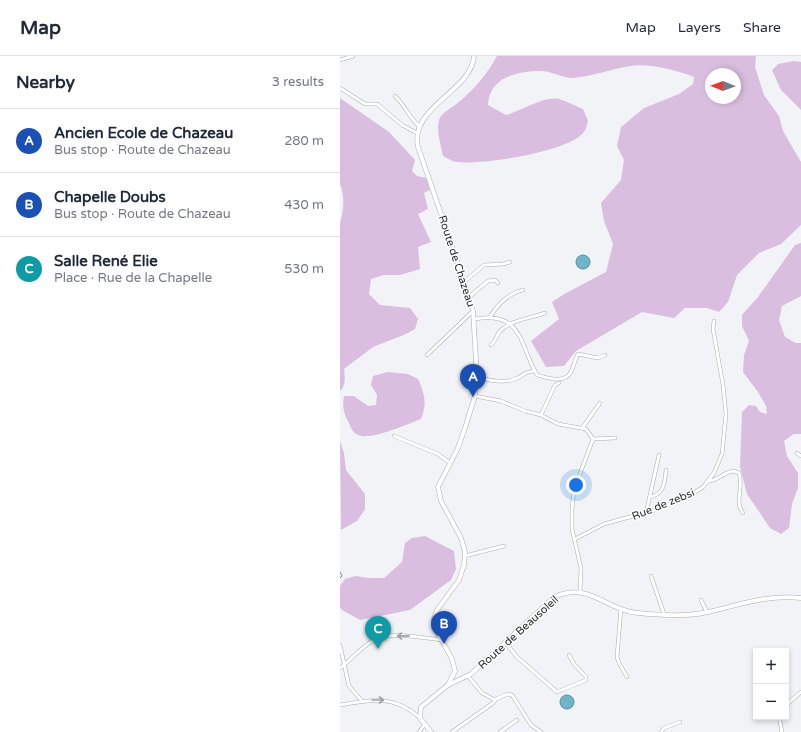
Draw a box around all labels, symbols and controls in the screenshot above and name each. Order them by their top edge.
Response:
text: Map [20,17,61,39]
text: Map [626,19,656,36]
text: Layers [678,19,721,36]
text: Share [743,19,781,36]
north arrow [705,68,741,104]
text: Nearby [16,72,75,93]
text: 3 results [272,74,324,90]
text: Ancien Ecole de Chazeau [54,124,233,142]
text: A [24,133,34,149]
text: 280 m [284,133,324,149]
text: Bus stop · Route de Chazeau [54,142,231,158]
text: Chapelle Doubs [54,188,166,206]
text: B [24,197,34,213]
text: 430 m [284,197,324,213]
text: Bus stop · Route de Chazeau [54,206,231,222]
street label: Route de Chazeau [436,214,477,309]
text: Salle René Elie [54,252,158,270]
text: C [24,261,34,277]
text: 530 m [284,261,324,277]
text: Place · Rue de la Chapelle [54,270,212,286]
pin: A [460,364,486,397]
your location [566,475,586,495]
street label: Rue de zebsi [630,486,696,523]
street label: Route de Beausoleil [476,593,561,672]
pin: B [431,611,457,644]
pin: C [365,616,391,649]
one-way arrow [397,632,410,640]
map controls [753,648,789,720]
button: + [753,648,789,684]
button: − [753,684,789,720]
one-way arrow [371,696,384,704]

